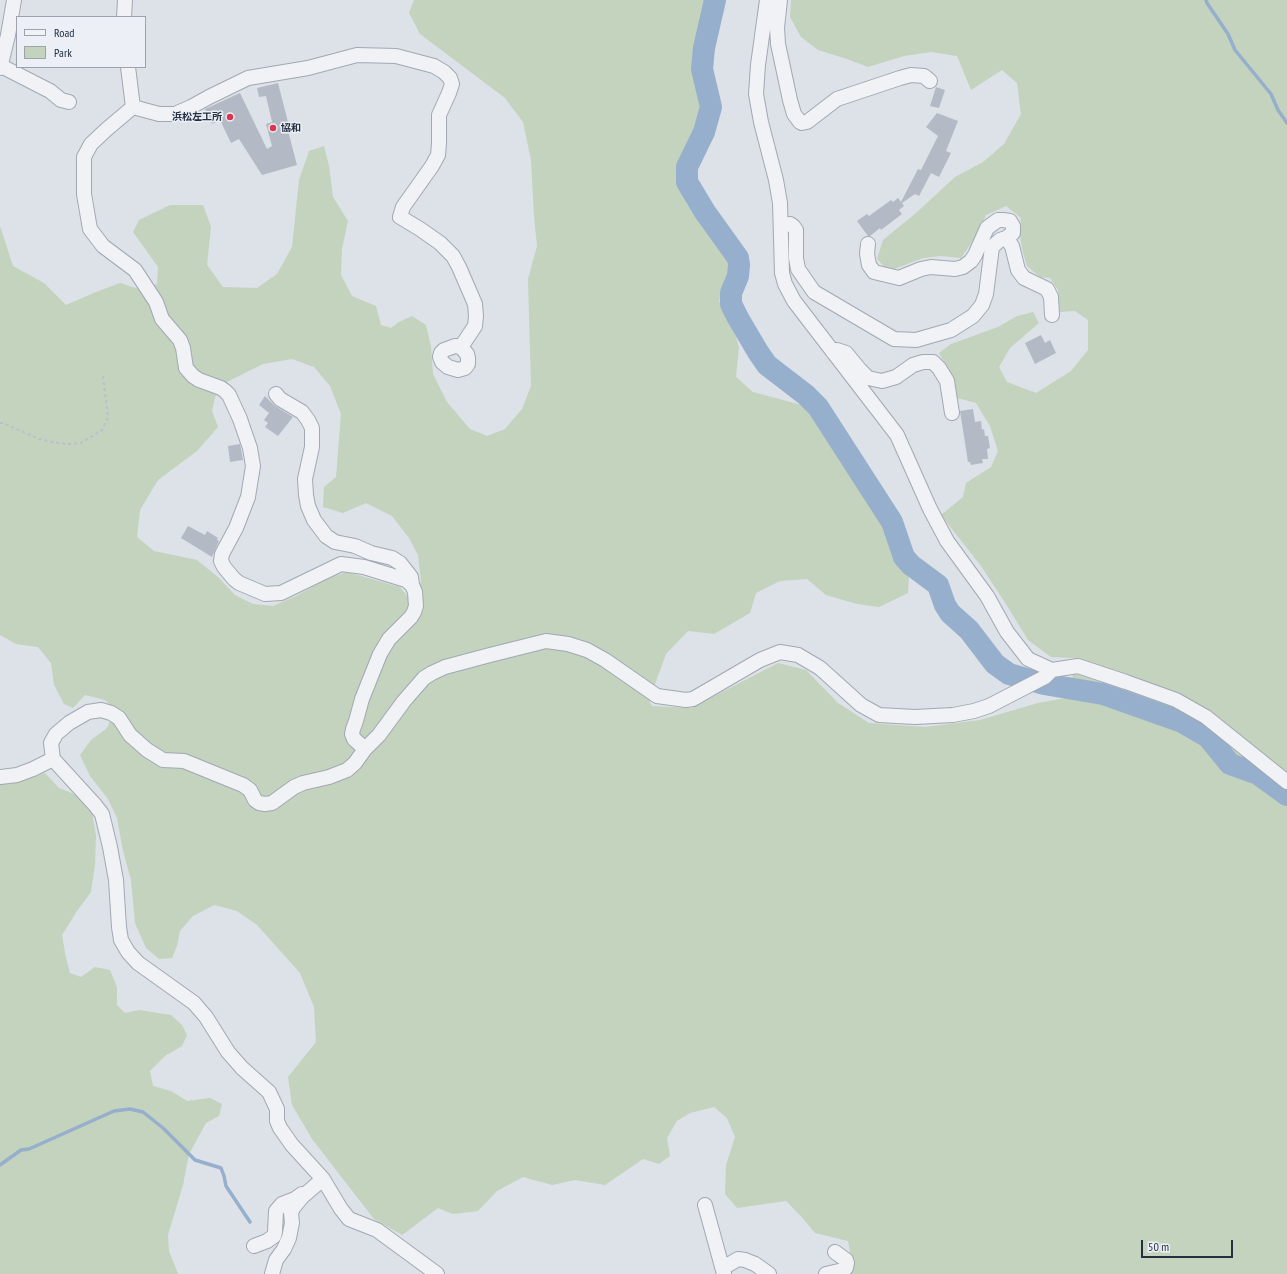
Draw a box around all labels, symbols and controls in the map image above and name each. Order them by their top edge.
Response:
legend [16,16,146,68]
text: Road [54,25,74,40]
text: Park [54,45,72,60]
place label: 浜松左工所 [172,111,222,123]
marker: 浜松左工所 [225,112,235,122]
place label: 協和 [281,122,301,134]
marker: 協和 [268,123,278,133]
scale bar [1143,1232,1235,1258]
text: 50 m [1148,1239,1169,1254]

